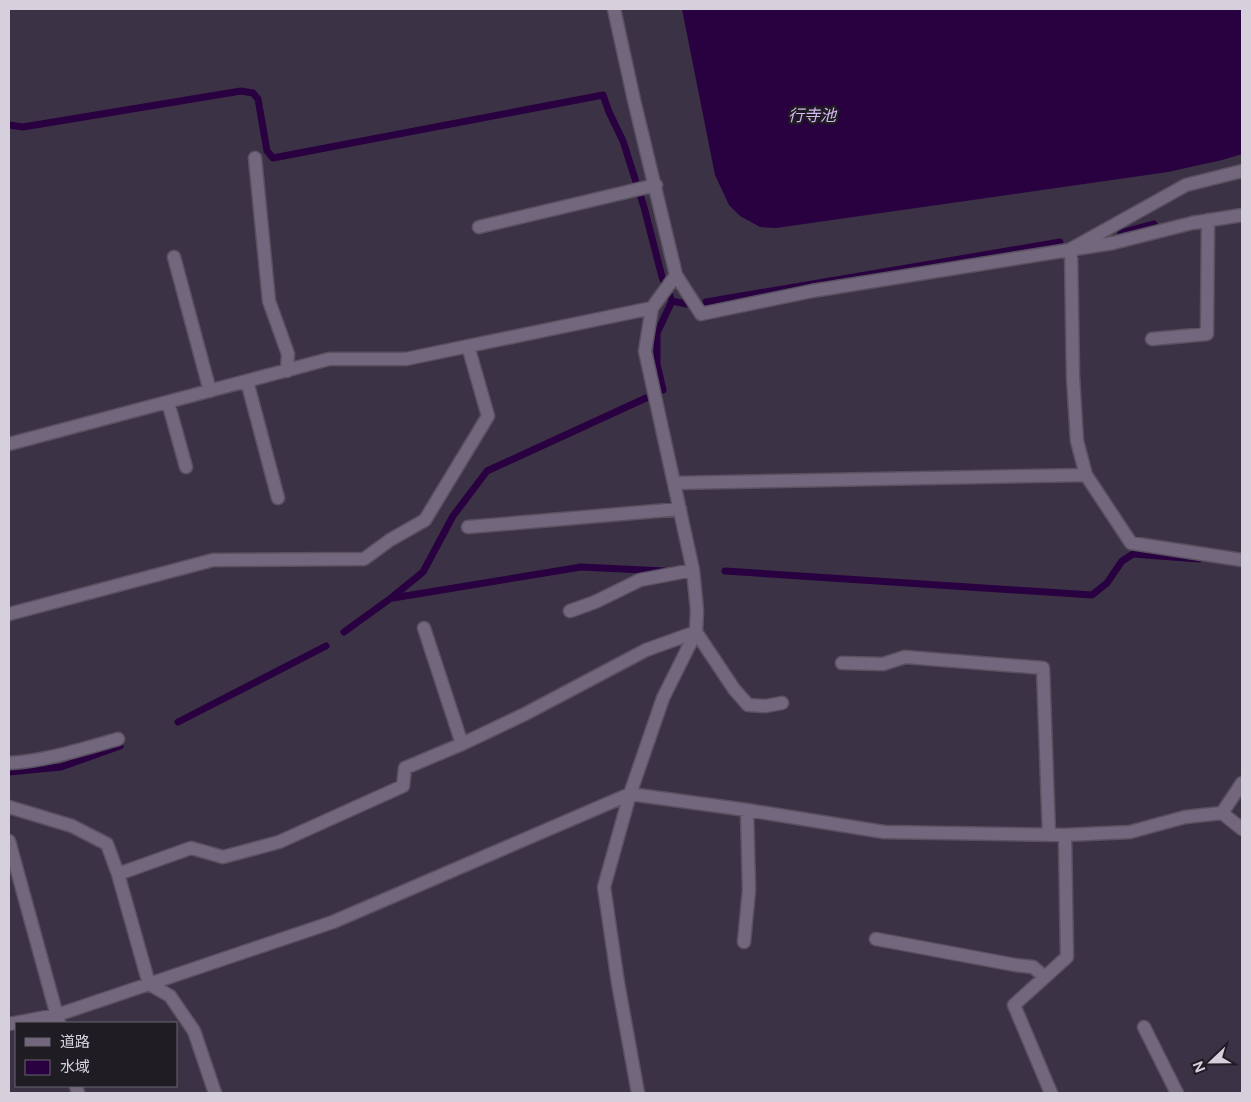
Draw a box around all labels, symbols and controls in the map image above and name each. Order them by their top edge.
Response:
water label: 行寺池 [788,106,838,125]
legend [15,1022,178,1087]
text: 道路 [60,1033,90,1050]
north arrow [1186,1037,1236,1087]
text: 水域 [60,1058,90,1075]
text: N [1189,1059,1208,1075]

